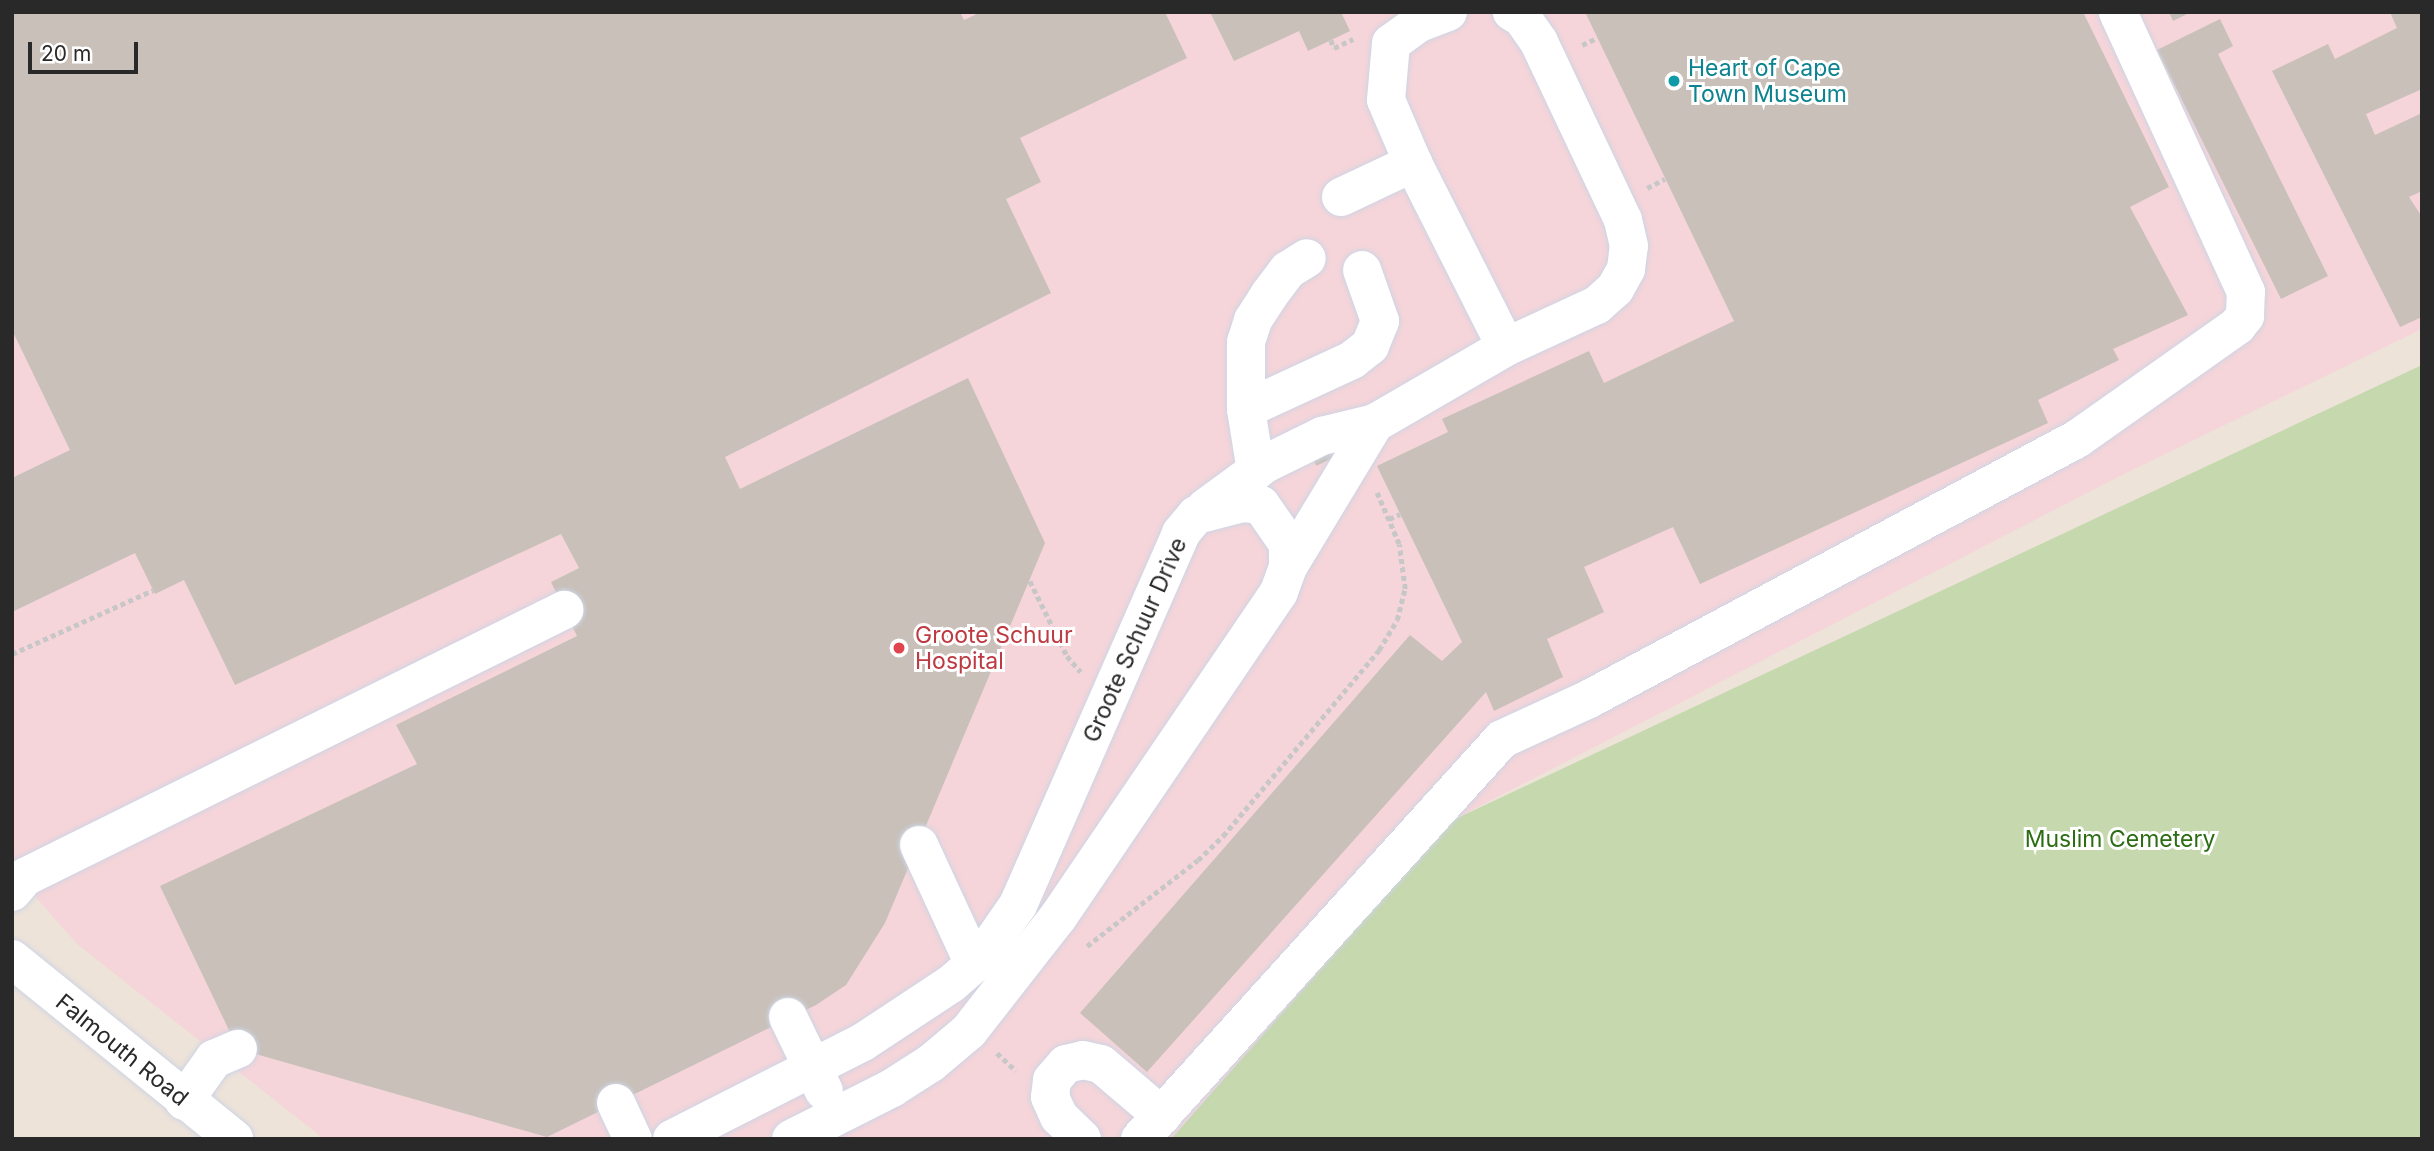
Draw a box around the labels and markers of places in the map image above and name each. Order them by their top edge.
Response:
place label: Heart of Cape Town Museum [1688,54,1847,108]
marker: Heart of Cape Town Museum [1666,73,1682,89]
place label: Groote Schuur Hospital [915,621,1073,675]
marker: Groote Schuur Hospital [889,638,909,658]

